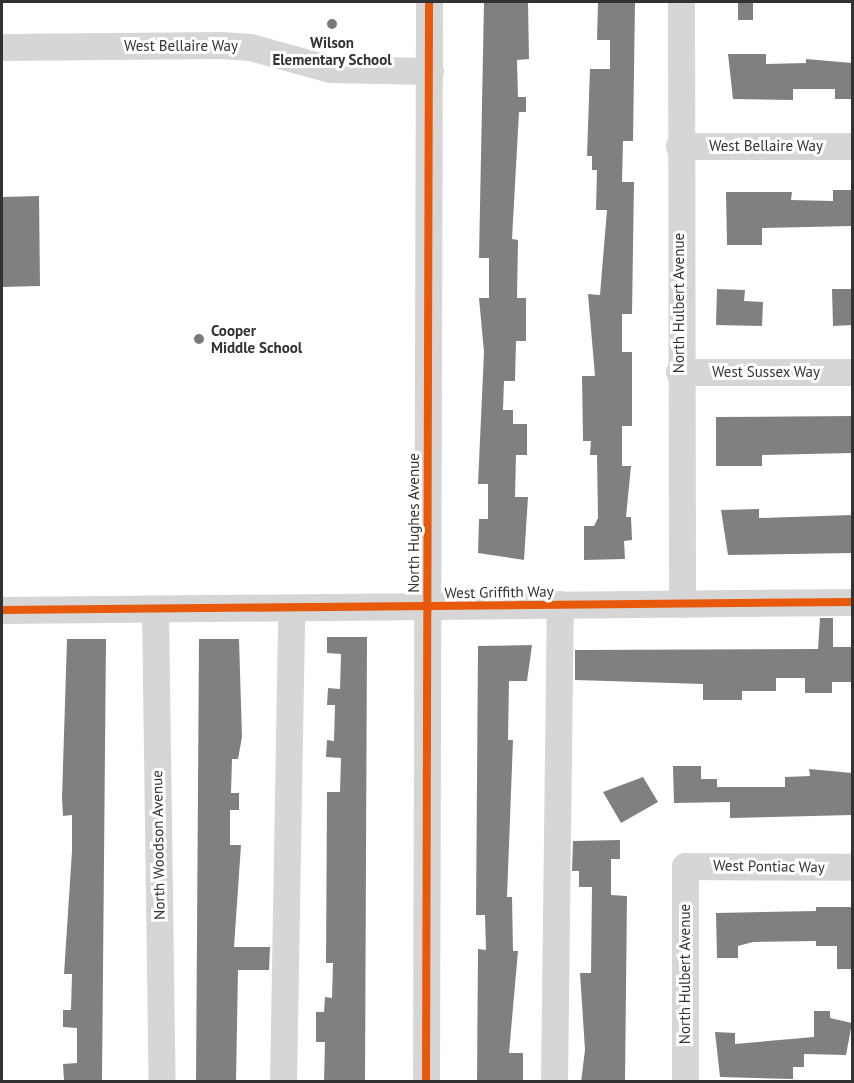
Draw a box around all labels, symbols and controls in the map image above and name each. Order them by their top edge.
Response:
marker: Wilson Elementary School [325,17,339,31]
place label: Wilson Elementary School [272,33,392,68]
street label: West Bellaire Way [124,37,238,55]
street label: West Bellaire Way [709,137,823,155]
street label: North Hulbert Avenue [670,233,688,373]
place label: Cooper Middle School [211,321,302,356]
marker: Cooper Middle School [192,332,206,346]
street label: West Sussex Way [712,363,820,381]
street label: North Hughes Avenue [405,453,423,593]
street label: West Griffith Way [444,582,554,602]
street label: North Woodson Avenue [148,770,168,920]
street label: West Pontiac Way [713,856,825,876]
street label: North Hulbert Avenue [676,904,694,1044]

